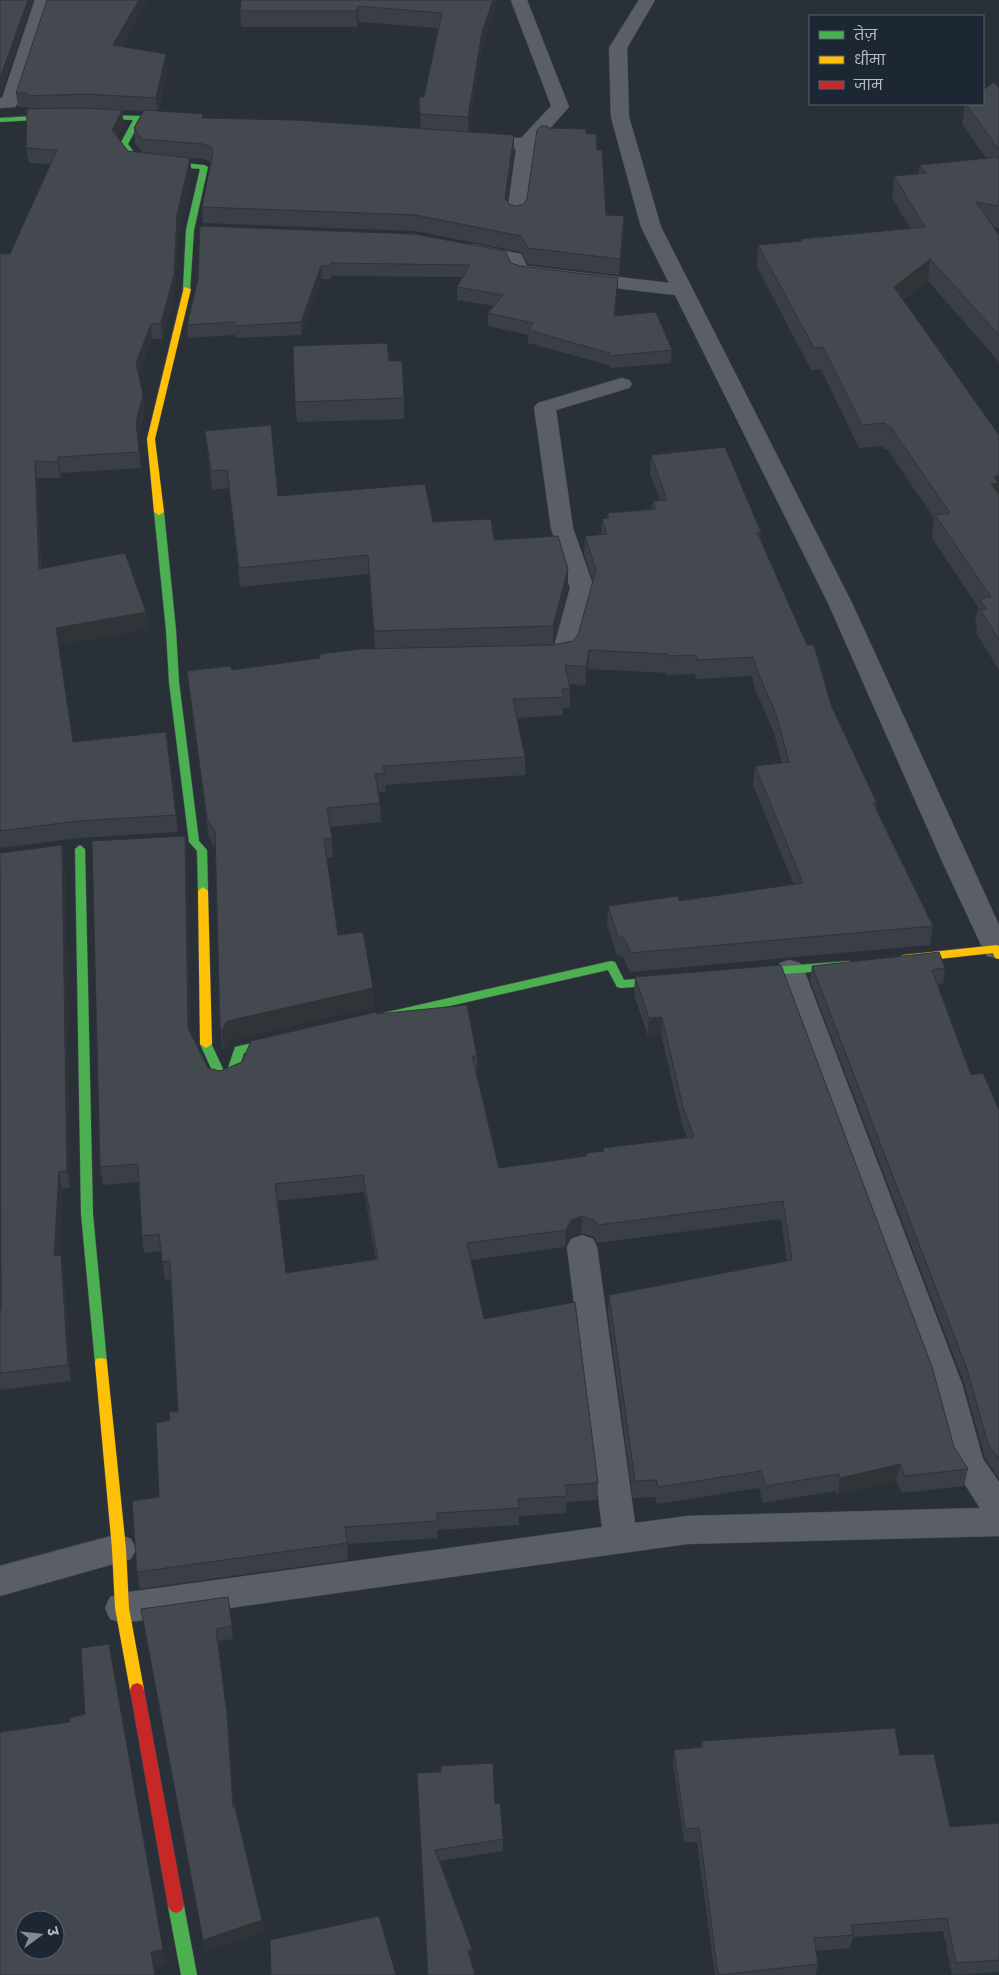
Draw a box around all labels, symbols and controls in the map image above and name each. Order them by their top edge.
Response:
legend [809,15,984,105]
text: तेज़ [853,24,877,45]
text: धीमा [854,49,886,70]
text: जाम [853,74,884,95]
north arrow [15,1910,65,1960]
text: उ [42,1924,64,1939]

